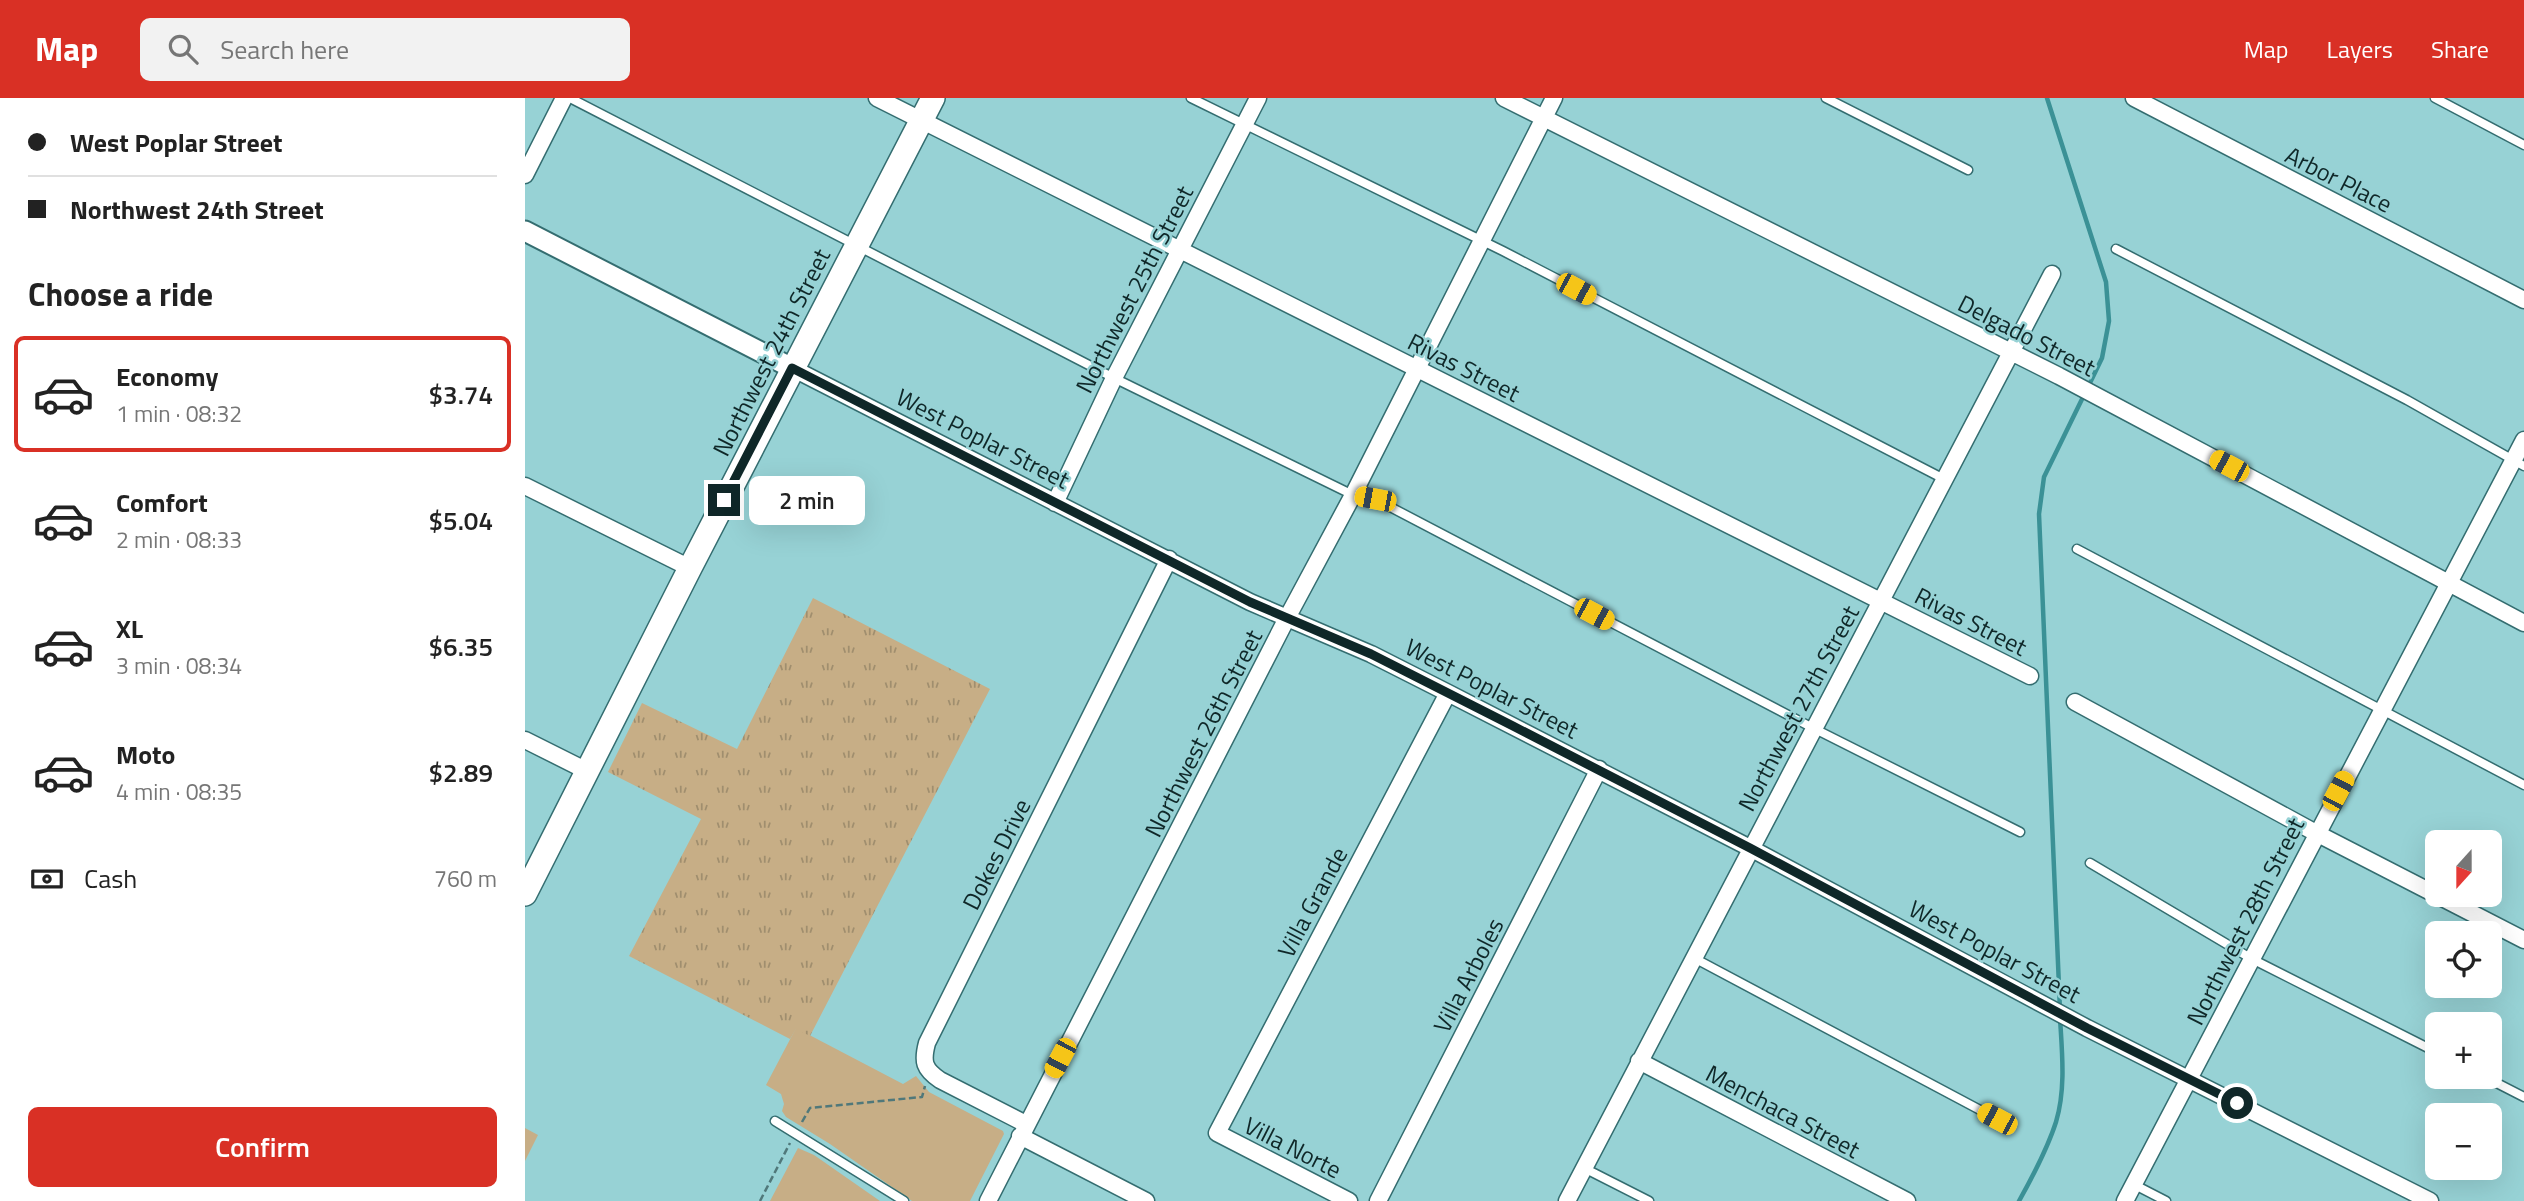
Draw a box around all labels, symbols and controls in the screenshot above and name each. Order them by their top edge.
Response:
search box [140,18,630,81]
text: Map [35,24,98,74]
icon: search [164,30,202,68]
text: Search here [220,30,349,69]
text: Map [2244,31,2289,67]
text: Layers [2327,31,2393,67]
text: Share [2431,31,2489,67]
text: West Poplar Street [70,123,283,162]
street label: Arbor Place [2279,137,2399,221]
street label: Northwest 25th Street [1066,178,1202,399]
text: Northwest 24th Street [70,190,324,229]
street label: Northwest 24th Street [703,241,839,462]
text: Choose a ride [28,270,213,318]
car [1553,270,1600,308]
street label: Delgado Street [1952,285,2103,385]
street label: Rivas Street [1402,323,1527,411]
text: Economy [116,357,218,396]
icon: car [32,363,95,426]
text: $3.74 [429,375,493,414]
street label: West Poplar Street [890,379,1076,497]
text: 1 min · 08:32 [116,396,242,431]
car [2206,447,2253,485]
callout: 2 min [749,476,864,524]
text: Comfort [116,483,208,522]
text: 2 min [779,483,835,518]
route end [708,484,740,516]
car [1353,485,1398,513]
icon: car [32,489,95,552]
text: $5.04 [429,501,493,540]
text: 2 min · 08:33 [116,522,242,557]
street label: Rivas Street [1909,577,2034,665]
car [1571,595,1618,633]
street label: Northwest 27th Street [1728,598,1868,817]
text: XL [116,609,143,648]
icon: car [32,615,95,678]
street label: Northwest 26th Street [1135,622,1271,843]
text: $6.35 [429,627,493,666]
street label: West Poplar Street [1399,629,1585,747]
text: 3 min · 08:34 [116,648,242,683]
text: Moto [116,735,175,774]
icon: car [32,741,95,804]
text: $2.89 [429,753,493,792]
car [2319,768,2358,814]
text: 4 min · 08:35 [116,774,242,809]
street label: Dokes Drive [953,792,1039,916]
street label: Northwest 28th Street [2177,810,2313,1031]
north arrow [2425,830,2503,906]
map controls [2425,830,2502,1180]
street label: Villa Grande [1268,840,1356,964]
text: Cash [84,859,137,898]
icon: cash [28,860,66,898]
text: 760 m [434,861,497,896]
street label: West Poplar Street [1903,890,2088,1012]
street label: Villa Arboles [1424,911,1512,1039]
button: locate [2425,921,2502,998]
button: + [2425,1012,2502,1089]
car [1041,1035,1080,1081]
street label: Menchaca Street [1699,1055,1867,1167]
route start [2221,1087,2253,1119]
car [1974,1100,2021,1138]
button: − [2425,1103,2502,1180]
button: Confirm [28,1107,497,1187]
street label: Villa Norte [1238,1107,1348,1187]

